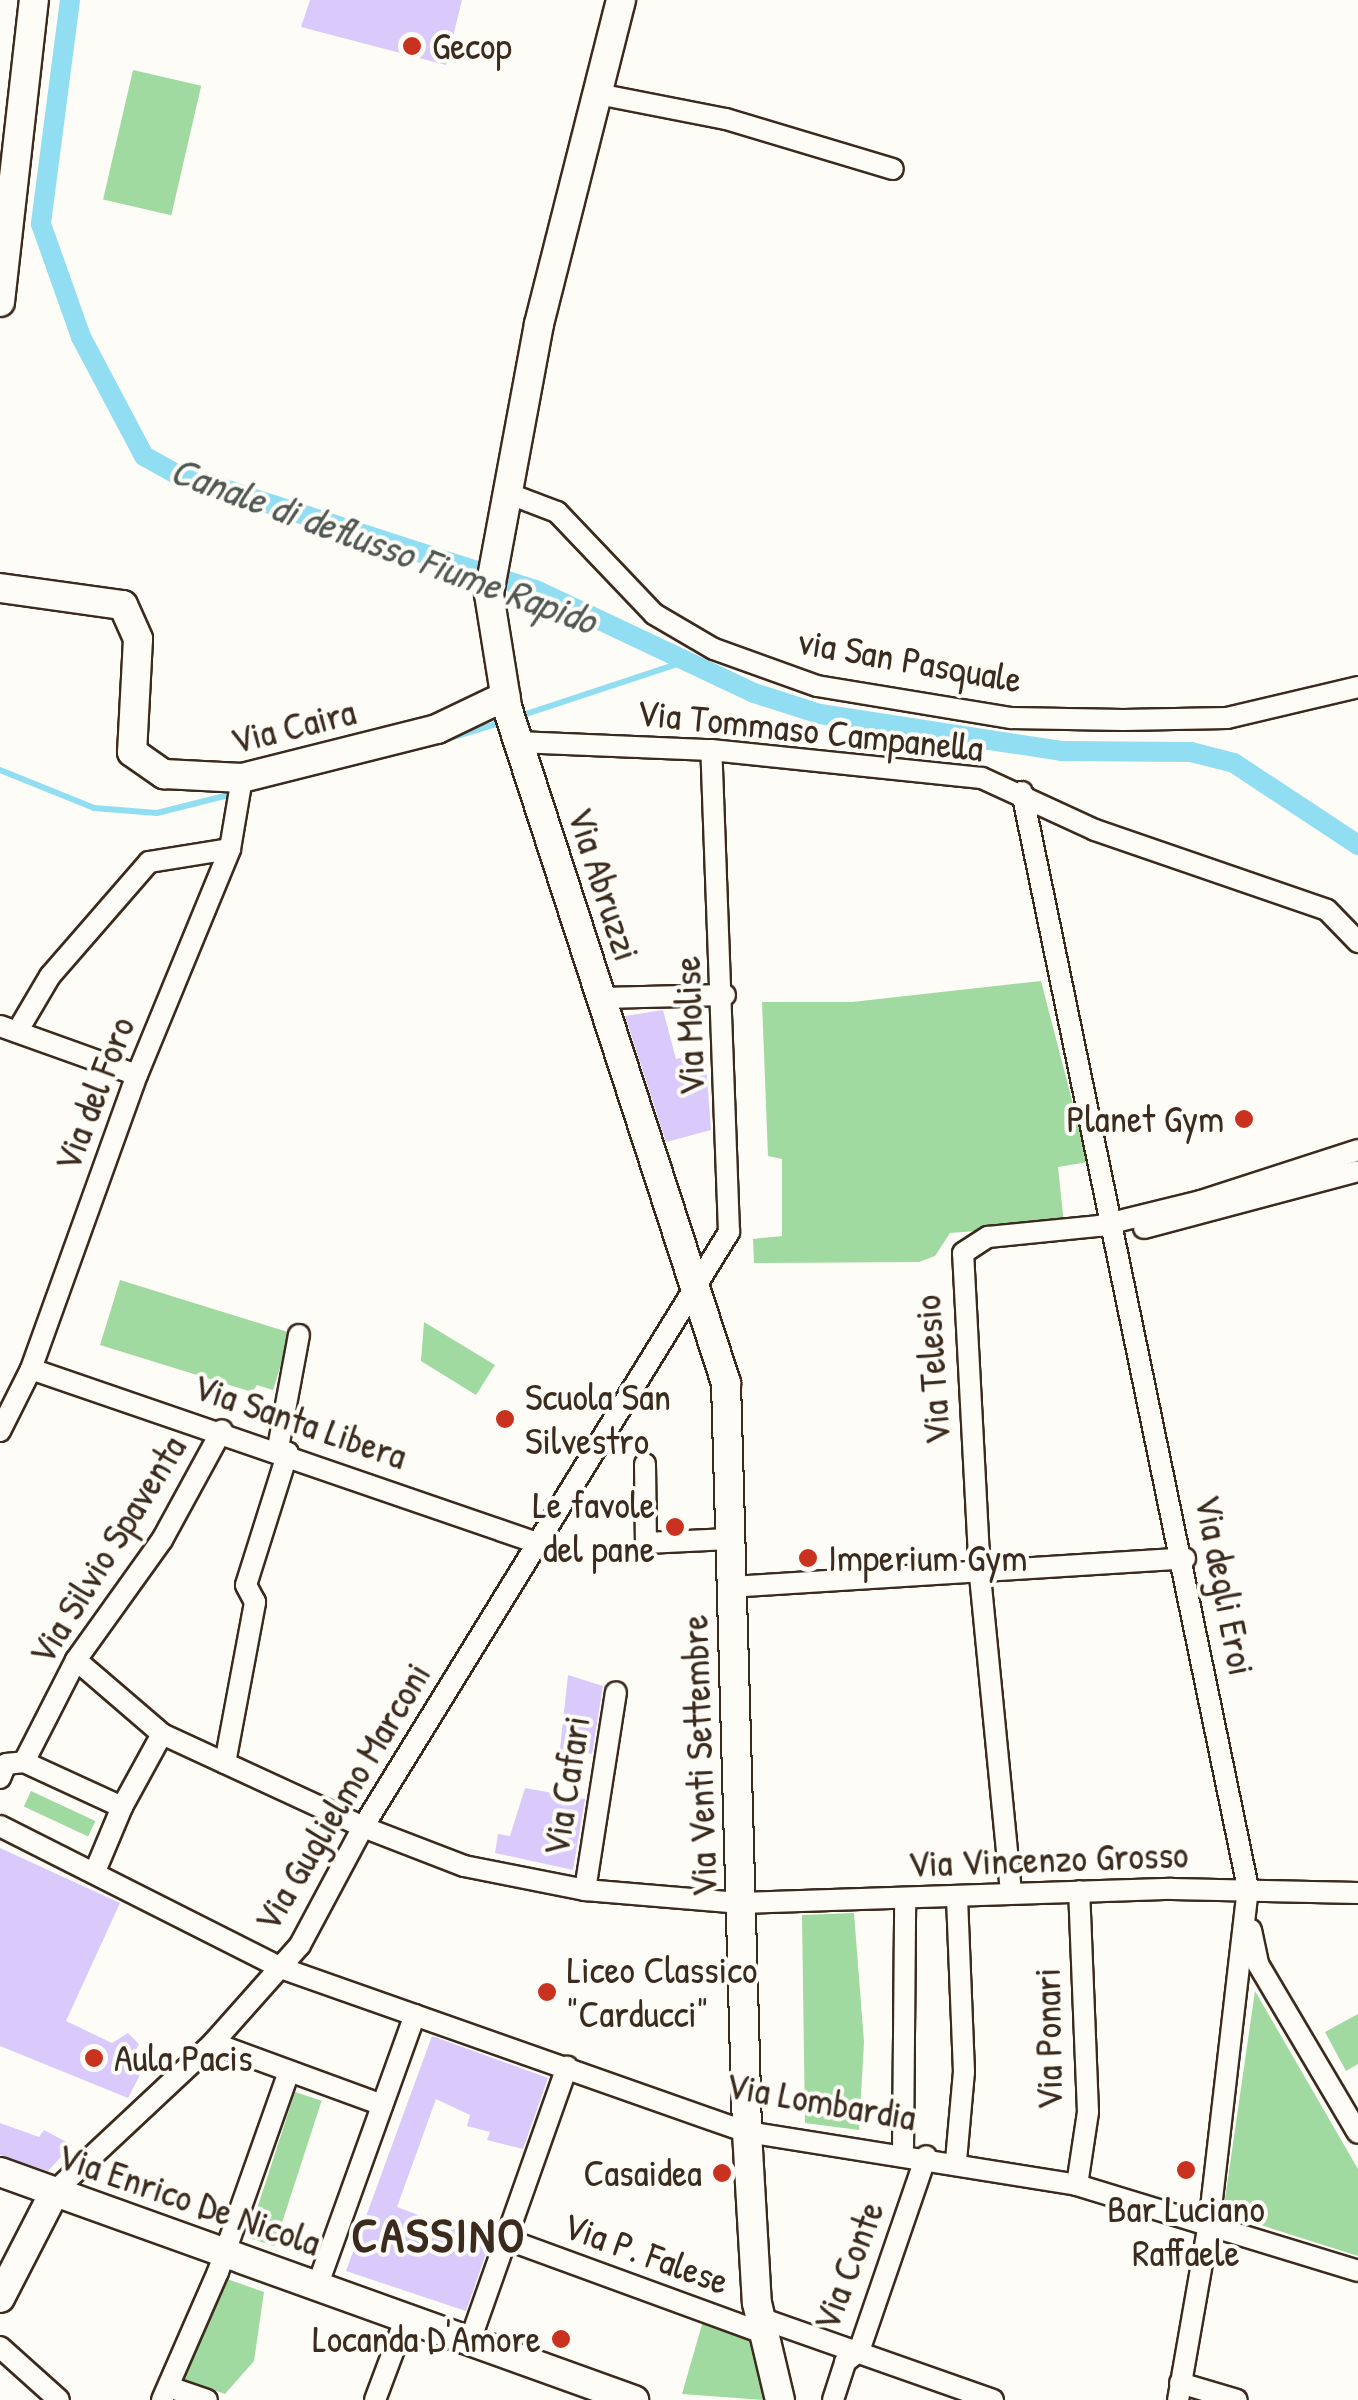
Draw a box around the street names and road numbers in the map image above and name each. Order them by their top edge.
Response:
street label: via San Pasquale [795,618,1025,702]
street label: Via Caira [226,688,360,764]
street label: Via Tommaso Campanella [634,689,986,771]
street label: Via Abruzzi [558,802,650,966]
street label: Via Molise [664,955,714,1097]
street label: Via del Foro [44,1010,144,1178]
street label: Via Telesio [904,1294,960,1446]
street label: Via Santa Libera [187,1363,413,1479]
street label: Via Silvio Spaventa [18,1427,196,1673]
street label: Via degli Eroi [1185,1491,1265,1679]
street label: Via Venti Settembre [671,1614,727,1898]
street label: Via Guglielmo Marconi [244,1654,440,1940]
street label: Via Cafari [532,1713,600,1859]
street label: Via Vincenzo Grosso [907,1831,1189,1887]
street label: Via Ponari [1024,1967,1072,2111]
street label: Via Lombardia [722,2062,920,2140]
street label: Via Enrico De Nicola [52,2133,326,2265]
street label: Via Conte [803,2195,893,2337]
street label: Via P. Falese [557,2202,735,2304]

